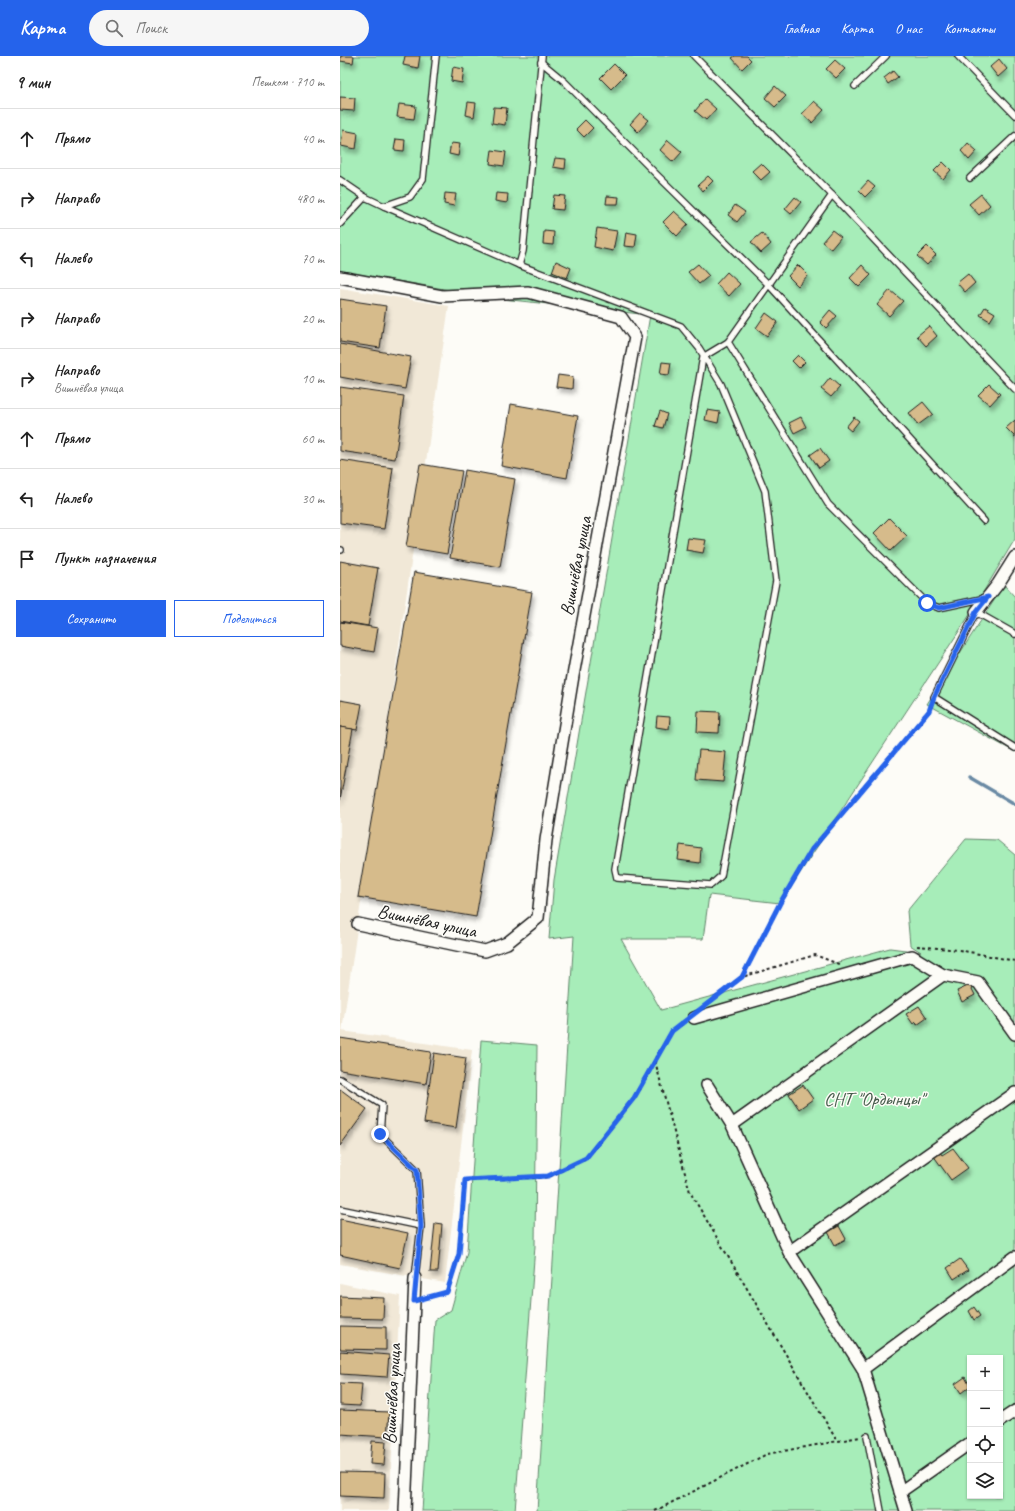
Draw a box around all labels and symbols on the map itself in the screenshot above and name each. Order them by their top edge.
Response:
street label: Вишнёвая улица [555,513,598,618]
route start [918,594,936,612]
street label: Вишнёвая улица [375,899,480,943]
park label: СНТ "Ордынцы" [824,1087,928,1111]
route end [371,1125,389,1143]
street label: Вишнёвая улица [377,1342,407,1445]

